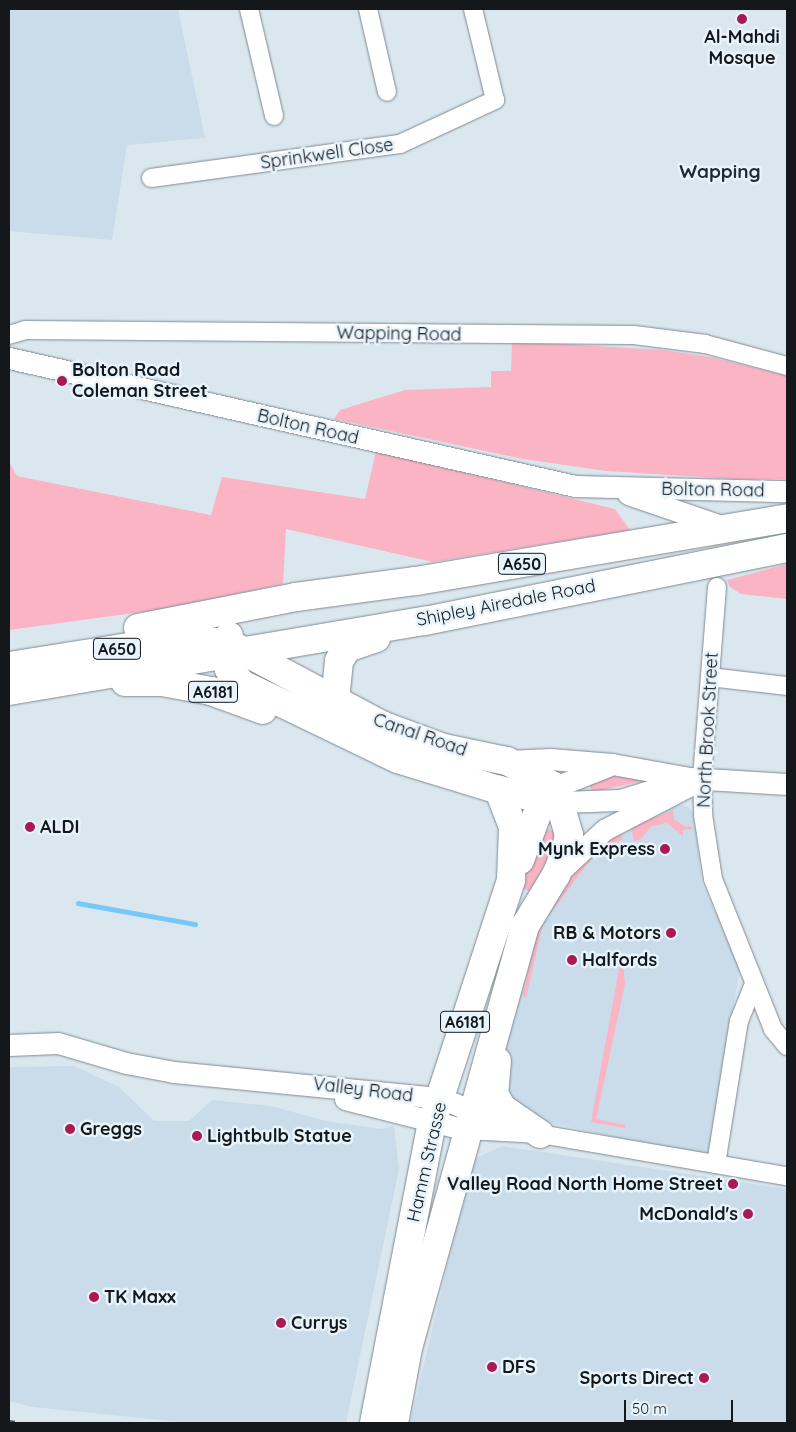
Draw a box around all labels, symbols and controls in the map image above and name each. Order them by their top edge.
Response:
marker: Al‐Mahdi Mosque [736,13,748,25]
place label: Al‐Mahdi Mosque [704,27,780,70]
street label: Sprinkwell Close [259,134,395,174]
district label: Wapping [679,161,761,183]
street label: Wapping Road [336,322,462,346]
place label: Bolton Road Coleman Street [72,360,208,402]
marker: Bolton Road Coleman Street [56,375,68,387]
street label: Bolton Road [255,405,361,449]
street label: Bolton Road [661,478,765,502]
road number: A650 [497,550,547,578]
street label: Shipley Airedale Road [415,575,597,631]
road number: A650 [92,636,142,662]
street label: North Brook Street [693,652,723,808]
road number: A6181 [188,679,238,706]
street label: Canal Road [370,709,470,761]
place label: ALDI [40,816,79,838]
marker: ALDI [24,821,36,833]
place label: Mynk Express [538,838,655,860]
marker: Mynk Express [659,843,671,855]
place label: RB & Motors [553,922,661,944]
marker: RB & Motors [665,927,677,939]
place label: Halfords [582,949,657,971]
marker: Halfords [566,954,578,966]
road number: A6181 [440,1009,490,1036]
street label: Valley Road [312,1073,414,1107]
street label: Hamm Strasse [403,1100,451,1224]
place label: Greggs [80,1118,142,1140]
marker: Greggs [64,1123,76,1135]
place label: Lightbulb Statue [207,1125,352,1147]
marker: Lightbulb Statue [191,1130,203,1142]
place label: Valley Road North Home Street [447,1173,723,1195]
marker: Valley Road North Home Street [727,1178,739,1190]
place label: McDonald's [639,1203,738,1225]
marker: McDonald's [742,1208,754,1220]
place label: TK Maxx [104,1286,176,1308]
marker: TK Maxx [88,1291,100,1303]
place label: Currys [291,1312,348,1334]
marker: Currys [275,1317,287,1329]
place label: DFS [502,1356,536,1378]
marker: DFS [486,1361,498,1373]
place label: Sports Direct [580,1367,694,1389]
marker: Sports Direct [698,1372,710,1384]
scale bar [626,1390,735,1422]
text: 50 m [632,1399,667,1418]

